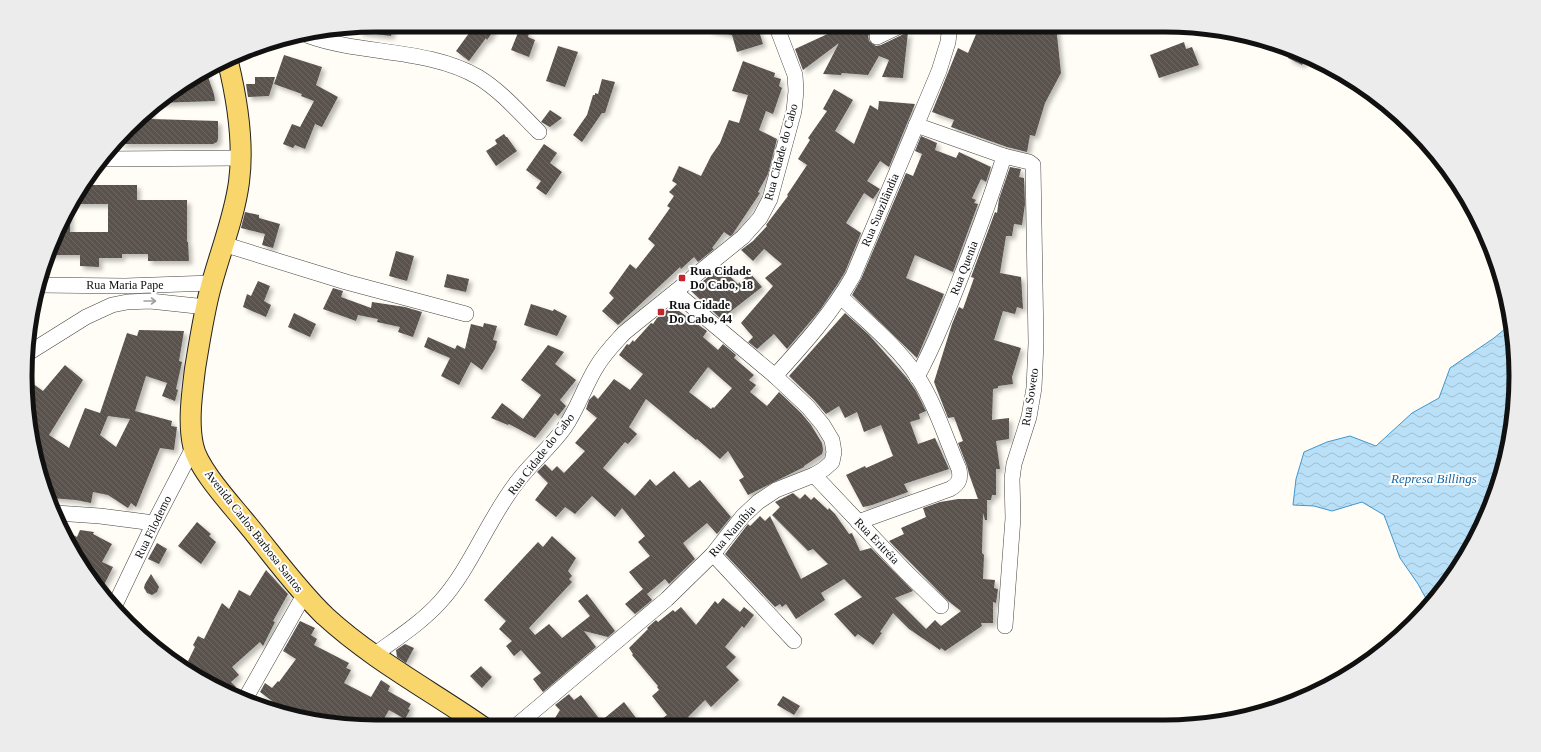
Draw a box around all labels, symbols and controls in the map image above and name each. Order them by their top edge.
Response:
street label: Rua Cidade do Cabo [761,102,801,202]
street label: Rua Suazilândia [858,171,902,249]
street label: Rua Quenia [947,238,981,297]
place label: Rua Cidade Do Cabo, 18 [690,264,753,292]
marker: Rua Cidade Do Cabo, 18 [677,273,687,283]
street label: Rua Maria Pape [86,278,164,292]
one-way arrow [143,297,156,305]
place label: Rua Cidade Do Cabo, 44 [669,298,732,326]
marker: Rua Cidade Do Cabo, 44 [656,307,666,317]
street label: Rua Soweto [1019,367,1041,427]
street label: Rua Cidade do Cabo [505,410,577,498]
street label: Avenida Carlos Barbosa Santos [202,467,306,595]
water label: Represa Billings [1390,471,1477,486]
street label: Rua Filodemo [132,493,174,561]
street label: Rua Namíbia [706,502,759,560]
street label: Rua Eritréia [852,515,903,567]

